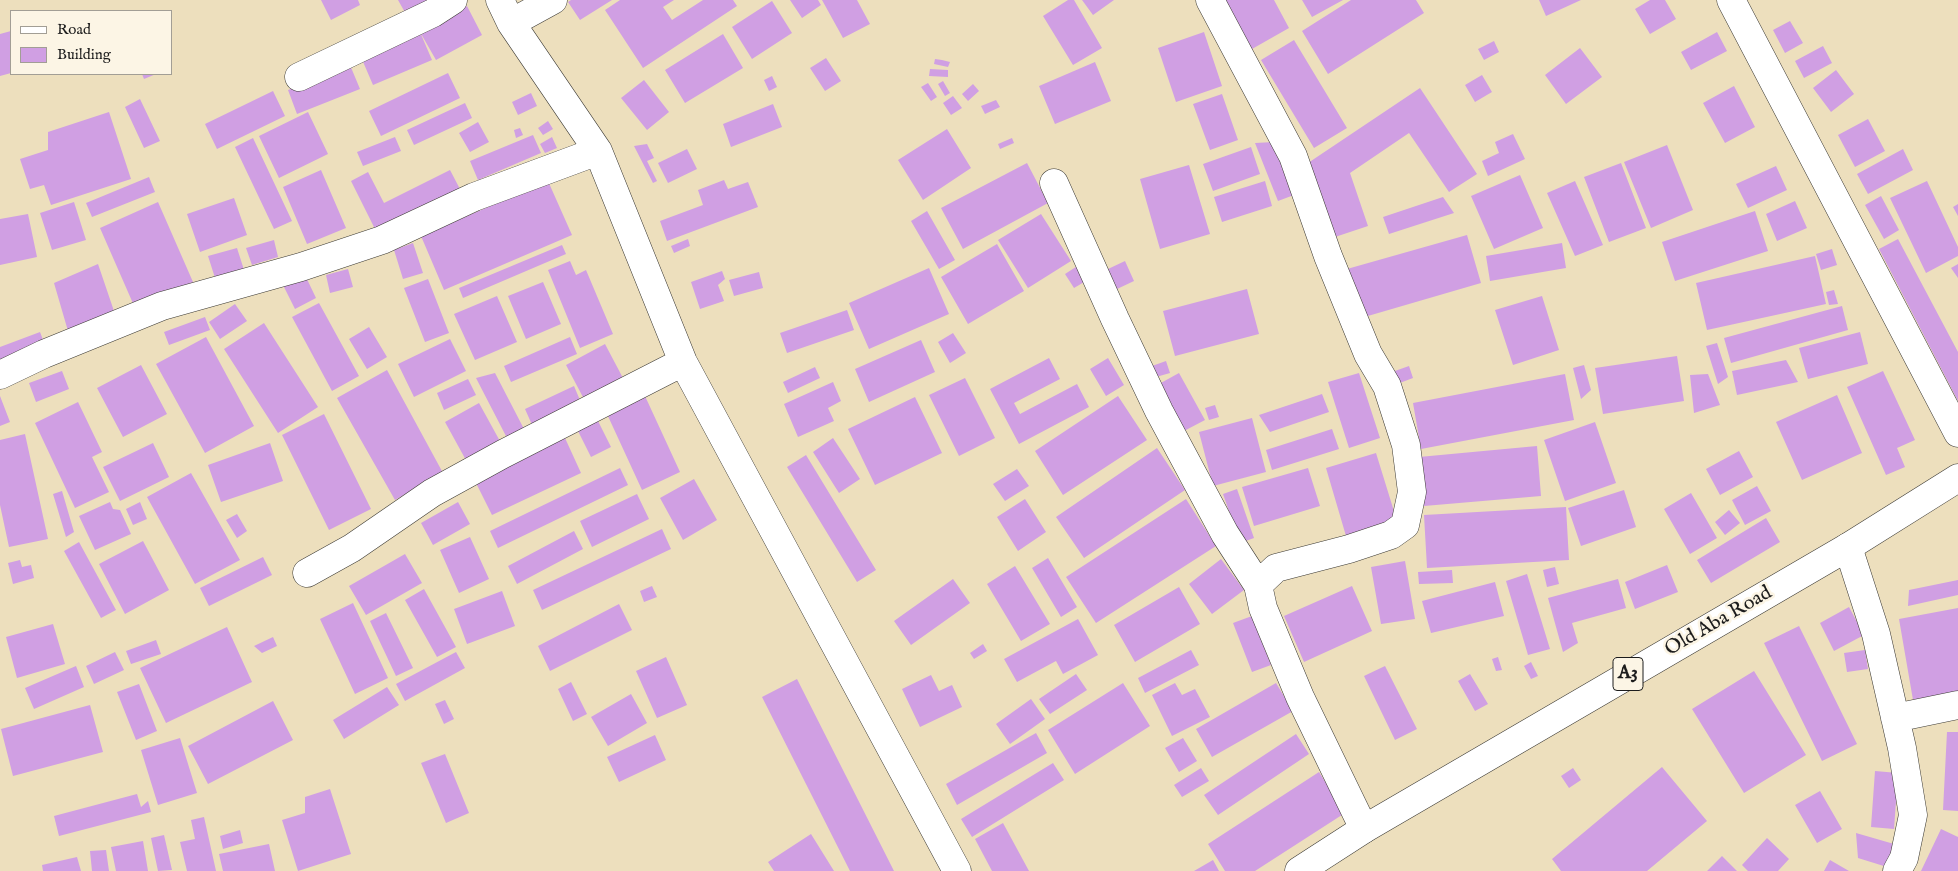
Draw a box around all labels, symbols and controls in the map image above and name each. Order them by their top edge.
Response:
legend [10,10,172,75]
text: Road [57,20,91,39]
text: Building [57,45,111,64]
street label: Old Aba Road [1661,582,1777,662]
road number: A3 [1613,658,1643,691]

